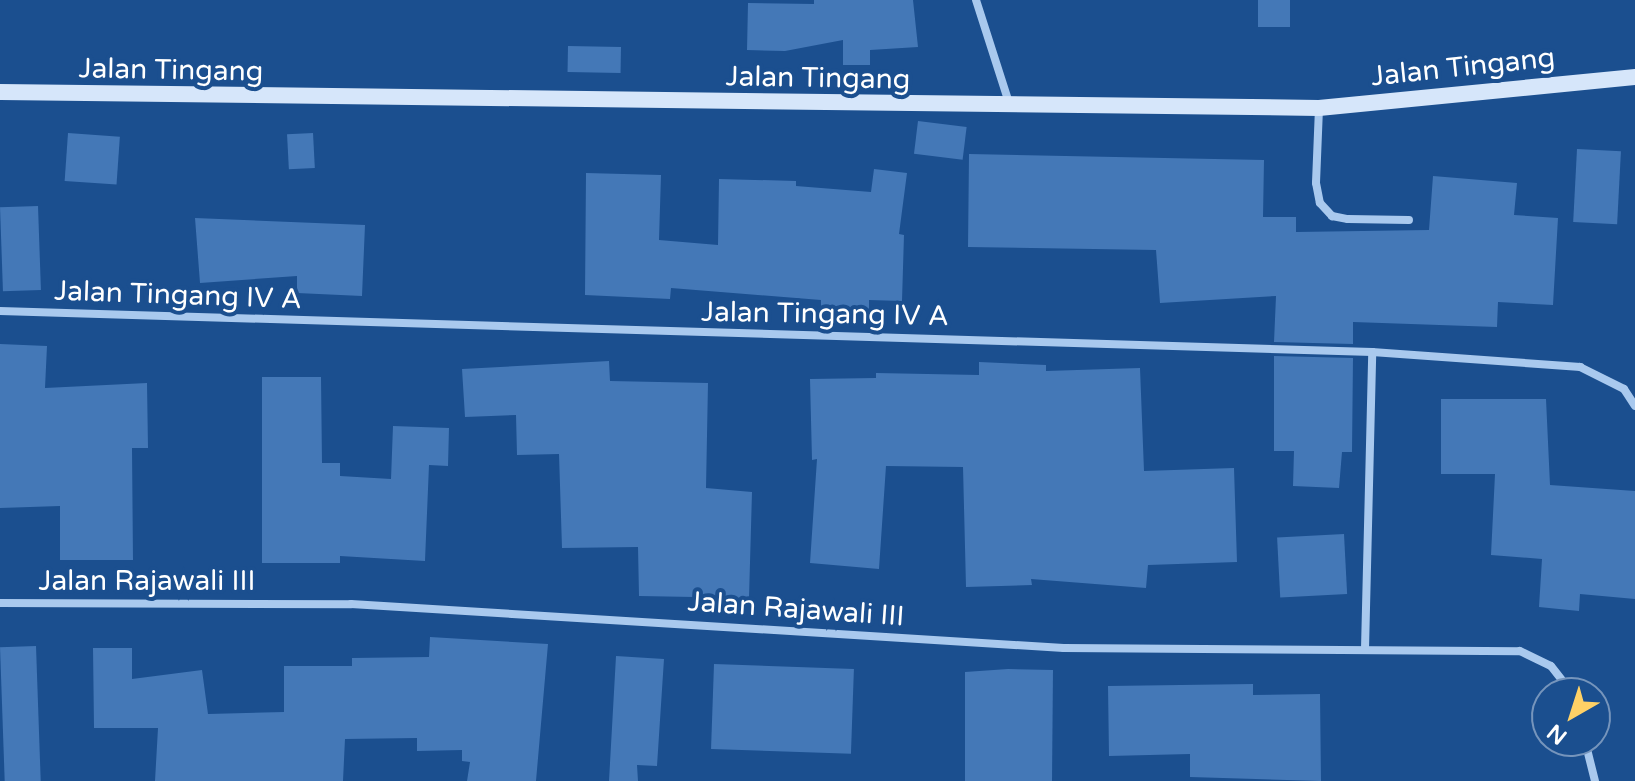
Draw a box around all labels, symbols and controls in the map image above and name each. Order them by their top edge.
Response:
street label: Jalan Tingang [1369,41,1557,93]
street label: Jalan Tingang [78,52,264,88]
street label: Jalan Tingang [725,60,911,96]
street label: Jalan Tingang IV A [54,274,302,316]
street label: Jalan Tingang IV A [701,295,949,333]
street label: Jalan Rajawali III [39,564,255,598]
street label: Jalan Rajawali III [687,585,905,633]
north arrow [1531,677,1611,757]
text: N [1542,718,1572,750]

